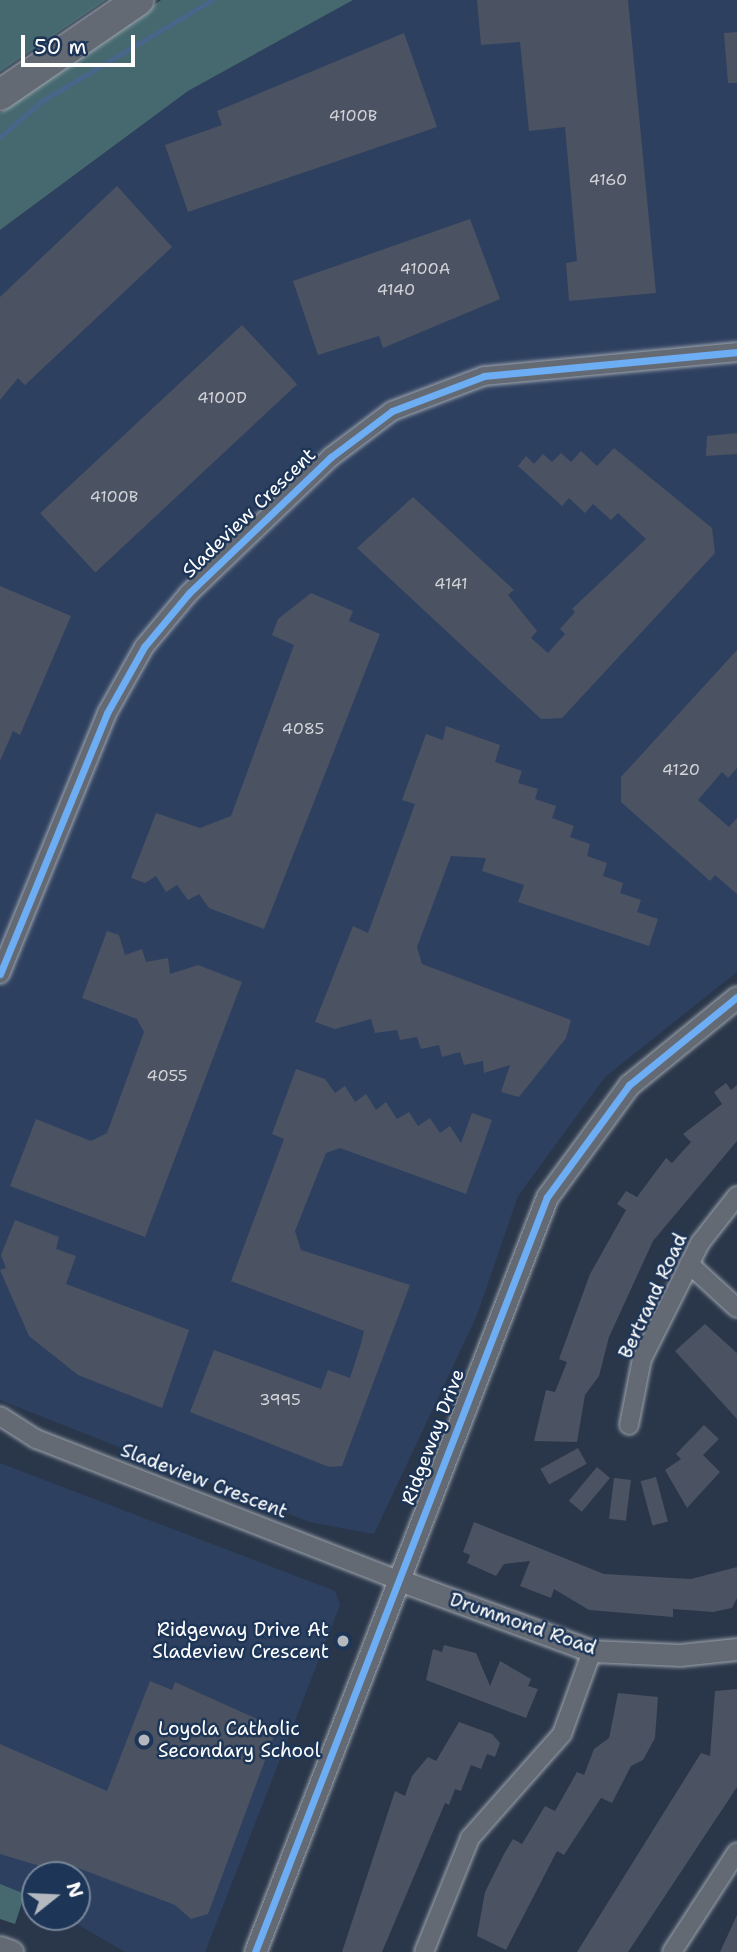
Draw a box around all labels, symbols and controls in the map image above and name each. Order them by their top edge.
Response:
scale bar [24,21,138,65]
text: 50 m [34,33,87,61]
house number: 4100B [329,106,377,126]
house number: 4160 [589,170,627,190]
house number: 4100A [400,259,450,279]
house number: 4140 [377,280,415,300]
house number: 4100D [197,388,247,408]
street label: Sladeview Crescent [178,443,320,583]
house number: 4100B [90,487,138,507]
house number: 4141 [434,574,468,594]
house number: 4085 [282,719,324,739]
house number: 4120 [662,760,700,780]
house number: 4055 [146,1066,188,1086]
street label: Bertrand Road [614,1230,692,1362]
street label: Ridgeway Drive [397,1366,469,1508]
house number: 3995 [259,1390,301,1410]
street label: Sladeview Crescent [117,1439,291,1523]
street label: Drummond Road [447,1588,599,1660]
place label: Ridgeway Drive At Sladeview Crescent [152,1619,329,1663]
marker: Ridgeway Drive At Sladeview Crescent [335,1633,351,1649]
place label: Loyola Catholic Secondary School [158,1718,320,1762]
marker: Loyola Catholic Secondary School [136,1732,152,1748]
north arrow [21,1861,91,1931]
text: N [60,1879,89,1901]

